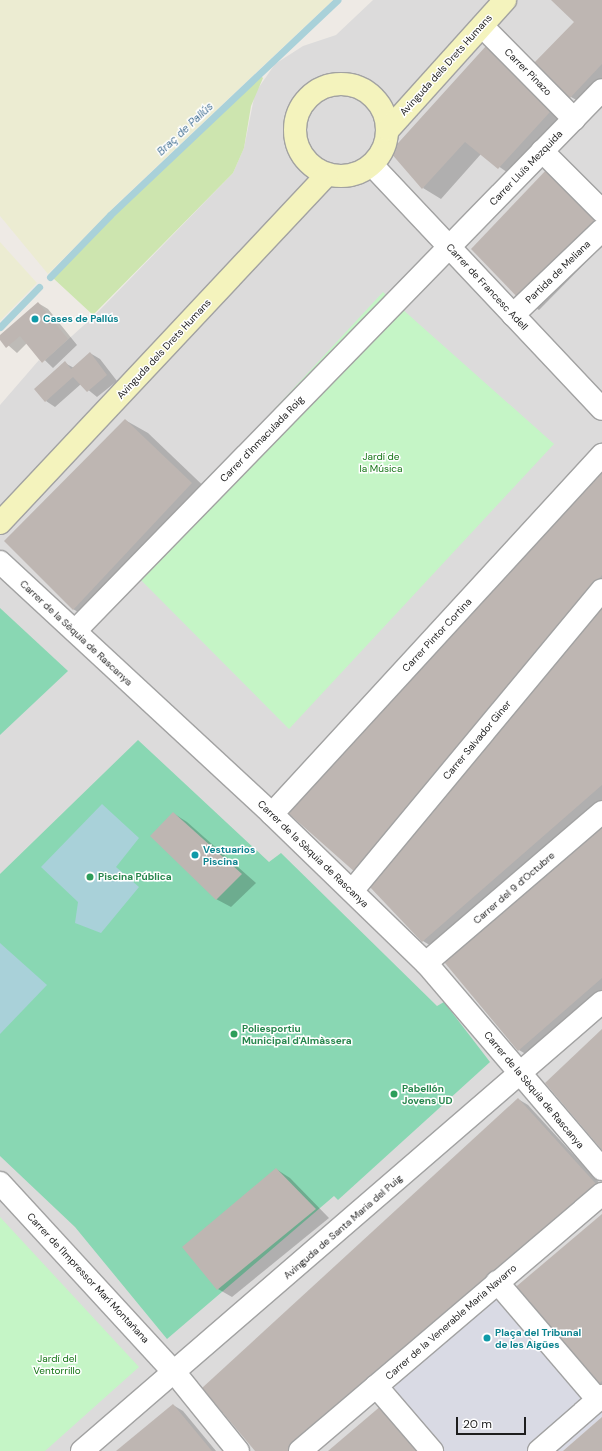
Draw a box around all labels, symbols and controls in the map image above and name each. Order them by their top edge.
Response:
street label: Avinguda dels Drets Humans [397,12,495,118]
street label: Carrer Pinazo [502,46,554,98]
water label: Braç de Pallús [154,100,216,158]
street label: Carrer Lluïs Mezquida [487,128,565,208]
street label: Partida de Meliana [523,238,593,306]
street label: Carrer de Francesc Adell [444,241,530,333]
street label: Avinguda dels Drets Humans [115,297,213,401]
place label: Cases de Pallús [43,313,119,325]
marker: Cases de Pallús [30,314,40,324]
street label: Carrer d'Inmaculada Roig [218,393,306,485]
park label: Jardí de la Música [359,450,403,474]
street label: Carrer de la Sèquia de Rascanya [17,578,135,688]
street label: Carrer Pintor Cortina [400,596,474,674]
street label: Carrer Salvador Giner [440,698,514,782]
street label: Carrer de la Sèquia de Rascanya [255,798,371,910]
place label: Vestuarios Piscina [203,843,255,866]
street label: Carrer del 9 d'Octubre [471,849,557,927]
marker: Vestuarios Piscina [190,850,200,860]
place label: Piscina Pública [98,871,172,883]
marker: Piscina Pública [85,872,95,882]
place label: Poliesportiu Municipal d'Almàssera [242,1022,352,1046]
marker: Poliesportiu Municipal d'Almàssera [229,1029,239,1039]
street label: Carrer de la Sèquia de Rascanya [481,1029,587,1151]
place label: Pabellón Jovens UD [402,1082,452,1106]
marker: Pabellón Jovens UD [389,1089,399,1099]
street label: Avinguda de Santa Maria del Puig [281,1172,405,1282]
street label: Carrer de l'Impressor Marí Montañana [24,1210,152,1346]
street label: Carrer de la Venerable Maria Navarro [383,1262,519,1382]
place label: Plaça del Tribunal de les Aigües [495,1326,581,1350]
marker: Plaça del Tribunal de les Aigües [482,1333,492,1343]
park label: Jardí del Ventorrillo [33,1352,81,1376]
scale bar [458,1409,528,1435]
text: 20 m [463,1416,492,1432]

